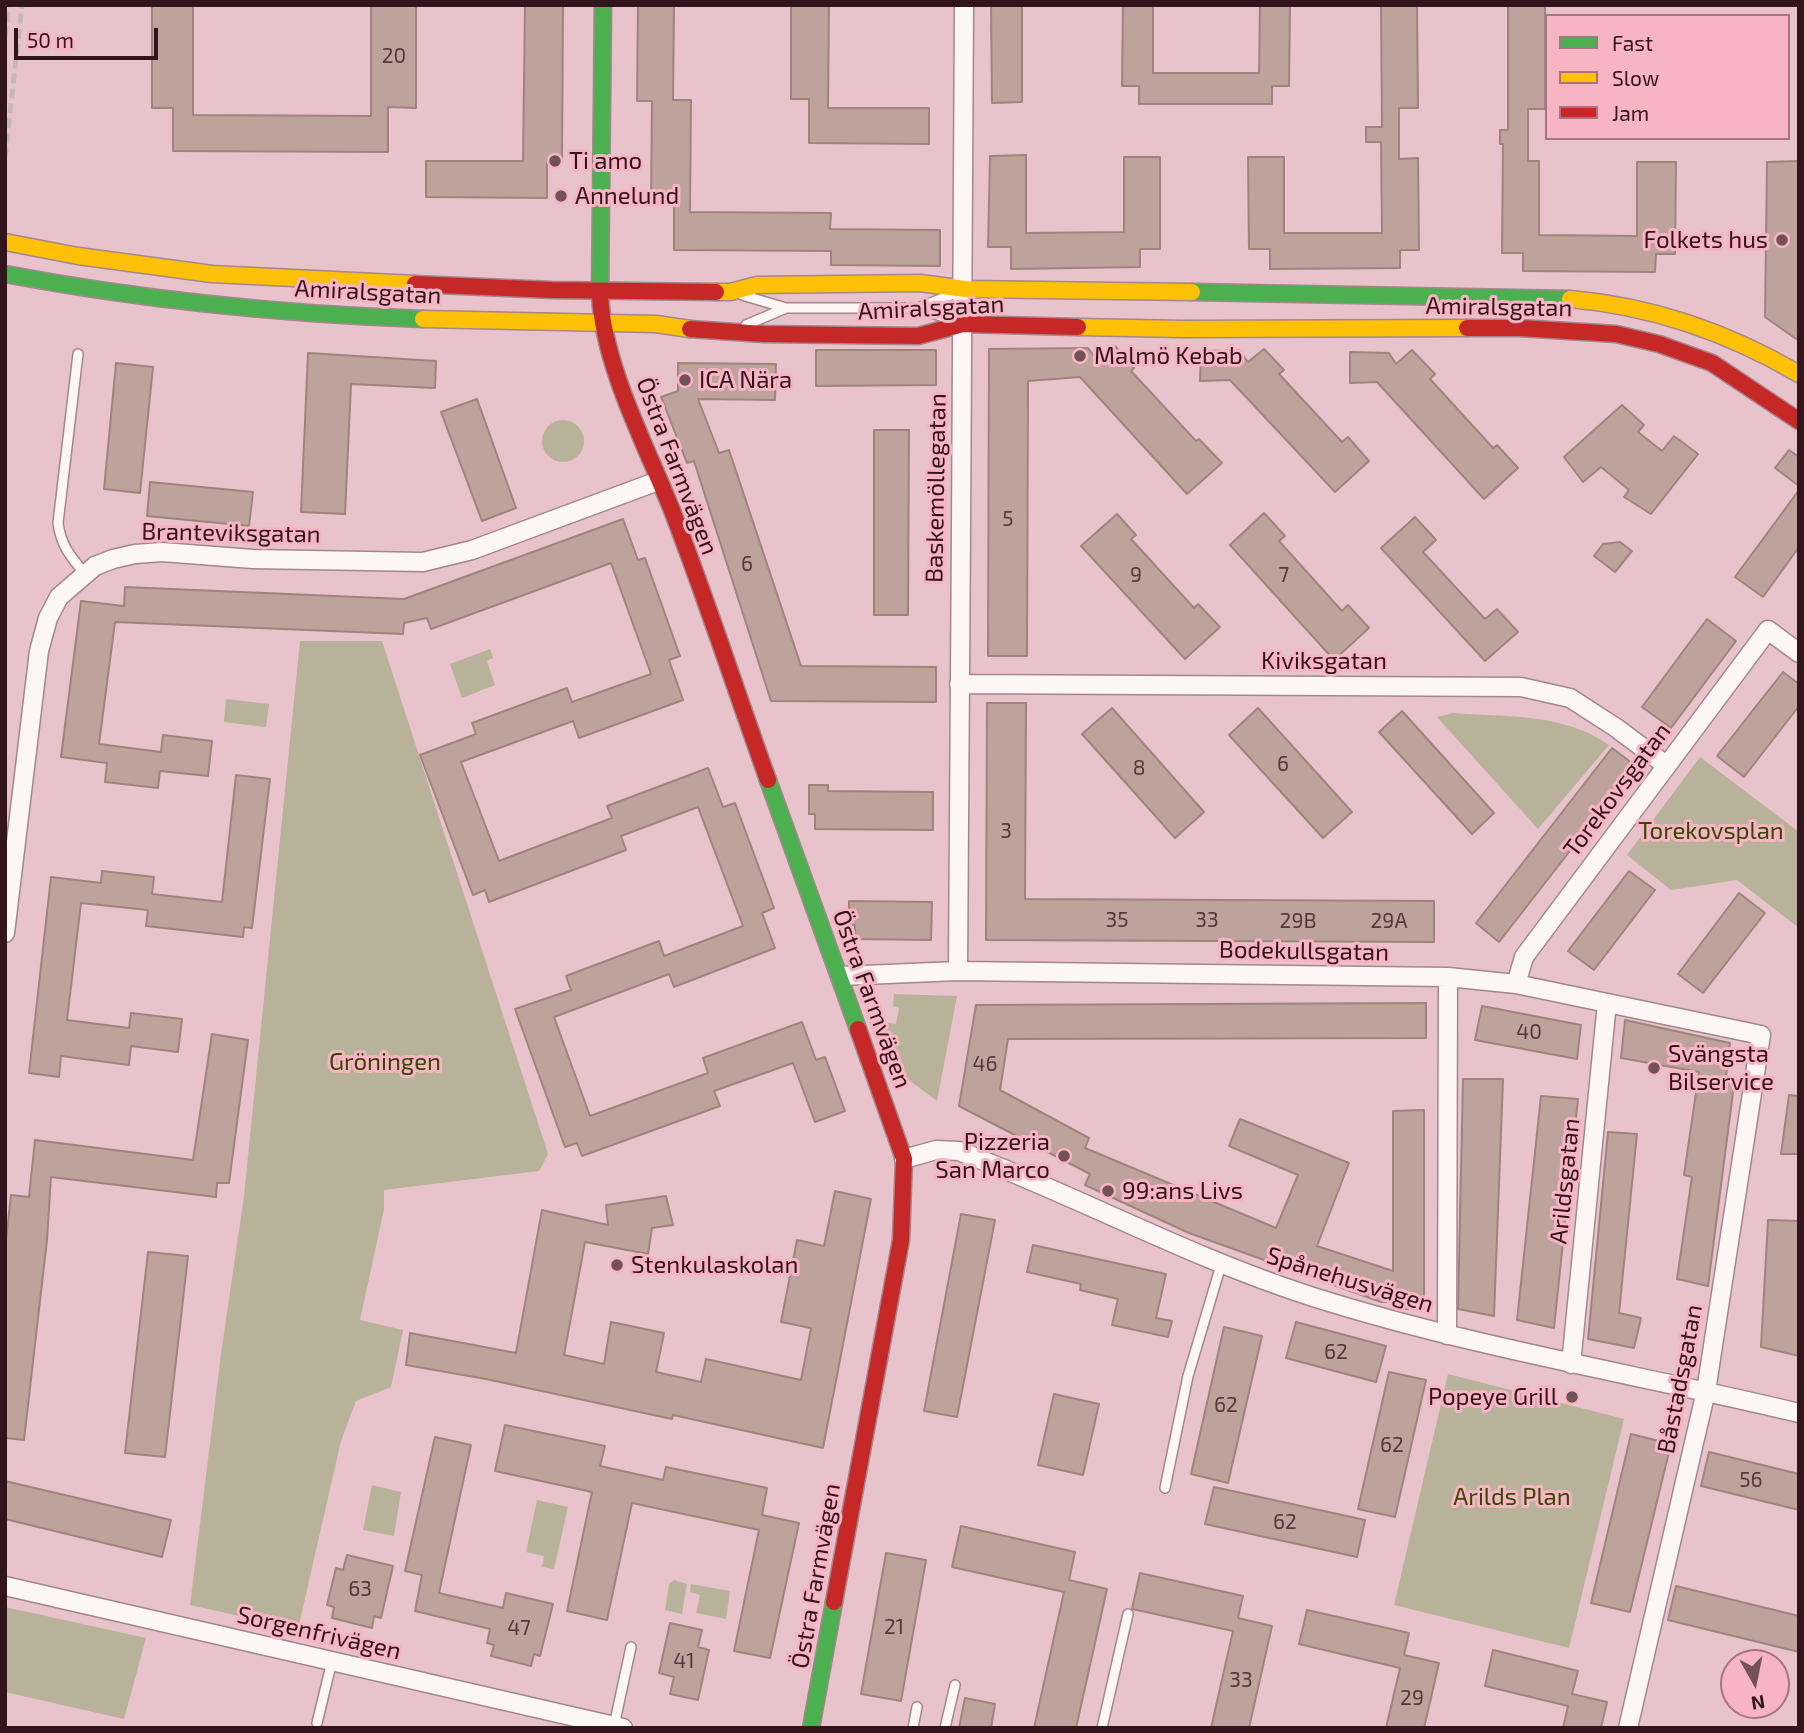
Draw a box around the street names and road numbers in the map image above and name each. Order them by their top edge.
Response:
street label: Amiralsgatan [294,274,442,310]
street label: Amiralsgatan [857,290,1005,326]
street label: Amiralsgatan [1425,291,1573,323]
street label: Östra Farmvägen [630,373,724,559]
street label: Baskemöllegatan [920,393,952,583]
street label: Branteviksgatan [141,517,321,549]
street label: Kiviksgatan [1261,647,1387,675]
street label: Torekovsgatan [1557,717,1677,863]
street label: Östra Farmvägen [826,906,918,1092]
street label: Bodekullsgatan [1219,935,1389,967]
street label: Arildsgatan [1544,1117,1586,1245]
street label: Spånehusvägen [1263,1241,1437,1319]
street label: Båstadsgatan [1651,1302,1709,1456]
street label: Östra Farmvägen [786,1481,846,1671]
street label: Sorgenfrivägen [234,1600,404,1666]

